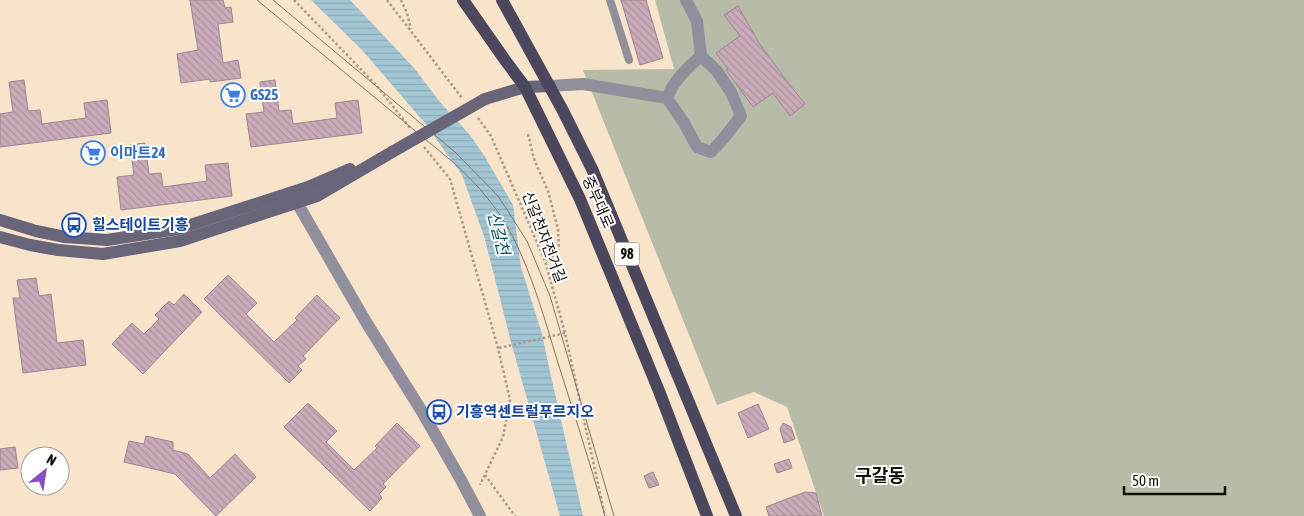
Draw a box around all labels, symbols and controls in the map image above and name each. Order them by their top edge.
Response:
supermarket icon: GS25 [220,82,246,108]
place label: GS25 [250,86,278,103]
supermarket icon: 이마트24 [80,140,106,166]
place label: 이마트24 [110,144,166,161]
street label: 중부대로 [579,173,617,230]
street label: 신갈천자전거길 [519,189,570,285]
water label: 신갈천 [485,209,514,259]
bus stop icon: 힐스테이트기흥 [61,212,87,238]
place label: 힐스테이트기흥 [92,216,189,233]
road number: 98 [614,242,640,266]
bus stop icon: 기흥역센트럴푸르지오 [426,399,452,425]
place label: 기흥역센트럴푸르지오 [456,403,594,420]
north arrow [20,446,70,496]
text: N [44,451,59,469]
scale bar [1124,464,1225,496]
district label: 구갈동 [855,465,905,486]
text: 50 m [1132,472,1159,489]

